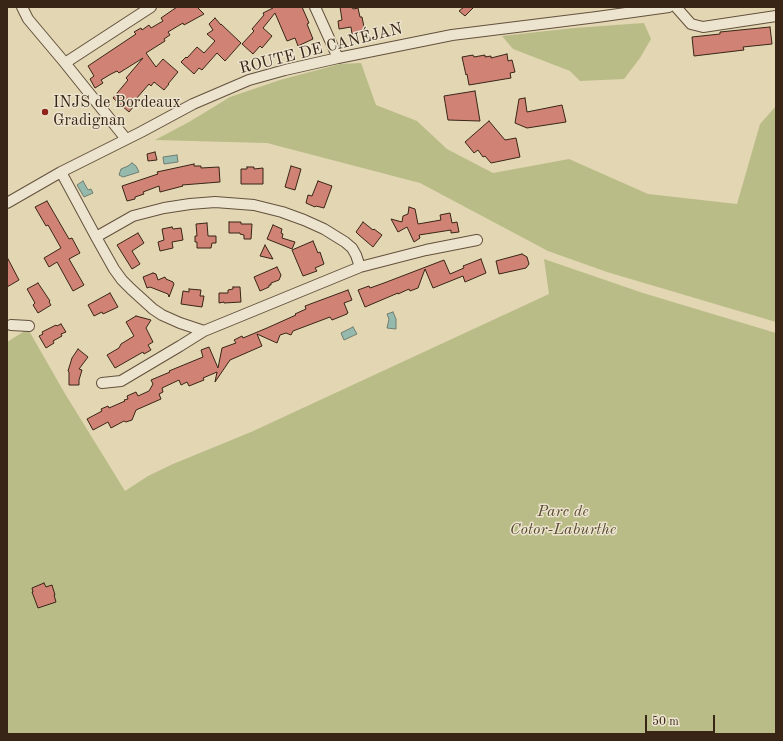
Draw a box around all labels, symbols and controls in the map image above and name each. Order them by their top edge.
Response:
street label: ROUTE DE CANÉJAN [238,19,404,79]
place label: INJS de Bordeaux Gradignan [53,93,181,131]
marker: INJS de Bordeaux Gradignan [40,107,50,117]
park label: Parc de Cotor-Laburthe [510,502,616,540]
scale bar [647,707,717,733]
text: 50 m [652,716,679,728]

